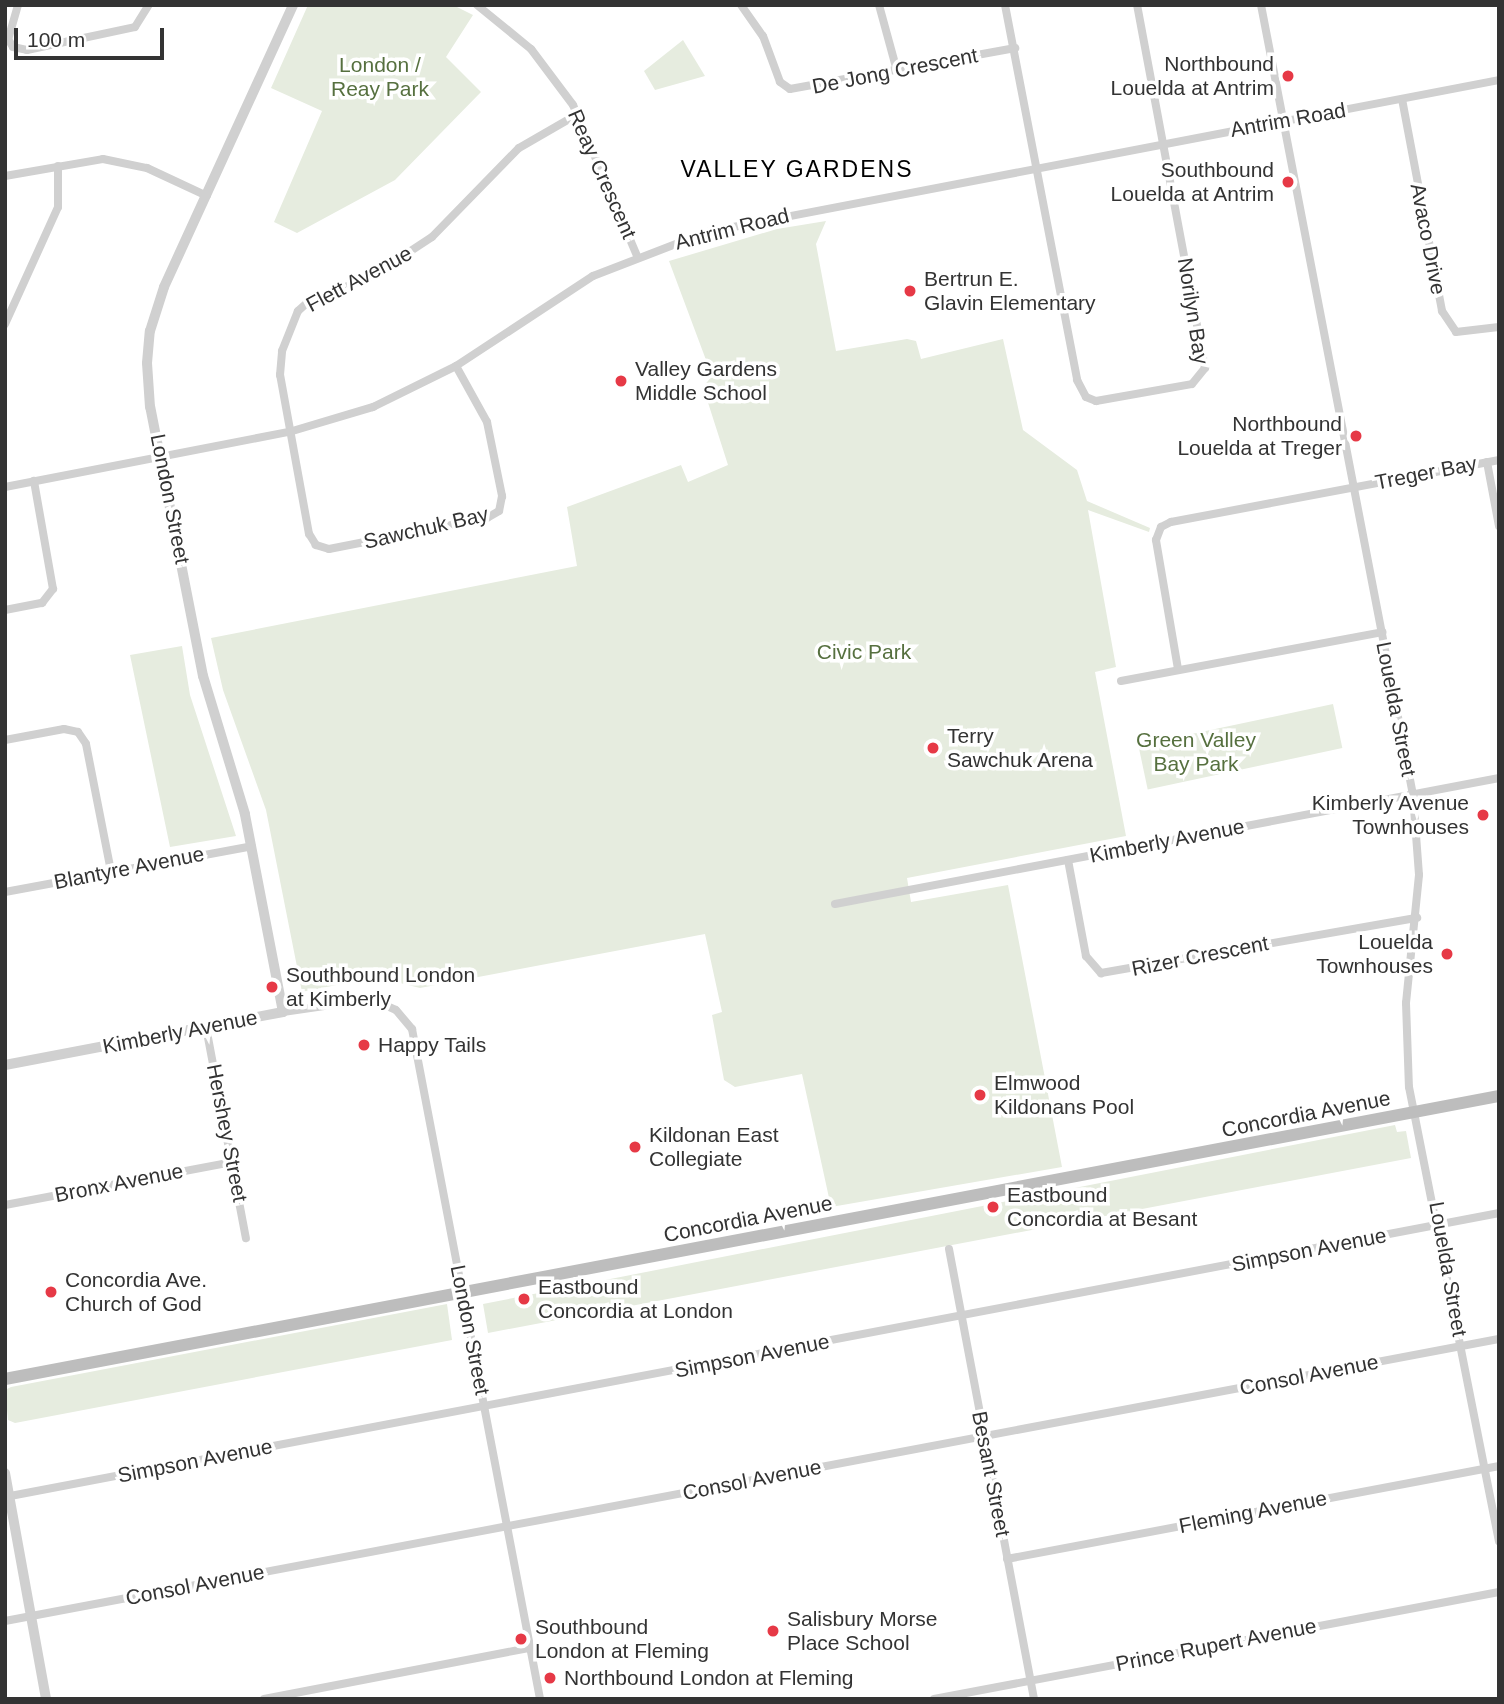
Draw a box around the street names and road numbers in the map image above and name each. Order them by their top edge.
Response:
street label: De Jong Crescent [810,43,980,99]
street label: Antrim Road [1228,97,1348,143]
street label: Reay Crescent [562,105,642,243]
street label: Avaco Drive [1405,181,1451,297]
street label: Antrim Road [672,203,792,255]
street label: Flett Avenue [301,240,417,318]
street label: Norilyn Bay [1172,256,1214,366]
street label: London Street [145,432,195,566]
street label: Treger Bay [1373,451,1479,495]
street label: Sawchuk Bay [361,501,491,555]
street label: Louelda Street [1371,640,1421,778]
street label: Kimberly Avenue [1087,814,1247,868]
street label: Blantyre Avenue [51,841,207,895]
street label: Rizer Crescent [1129,930,1271,982]
street label: Kimberly Avenue [100,1005,260,1059]
street label: Hershey Street [201,1062,253,1204]
street label: Concordia Avenue [1219,1085,1393,1143]
street label: Bronx Avenue [52,1158,186,1208]
street label: Concordia Avenue [661,1190,835,1248]
street label: Louelda Street [1424,1200,1472,1338]
street label: Simpson Avenue [1229,1223,1389,1277]
street label: London Street [445,1263,495,1397]
street label: Simpson Avenue [672,1329,832,1383]
street label: Consol Avenue [1237,1349,1381,1401]
street label: Besant Street [966,1409,1016,1539]
street label: Simpson Avenue [115,1434,275,1488]
street label: Consol Avenue [680,1454,824,1506]
street label: Fleming Avenue [1176,1485,1330,1539]
street label: Consol Avenue [123,1559,267,1611]
street label: Prince Rupert Avenue [1113,1613,1319,1677]

